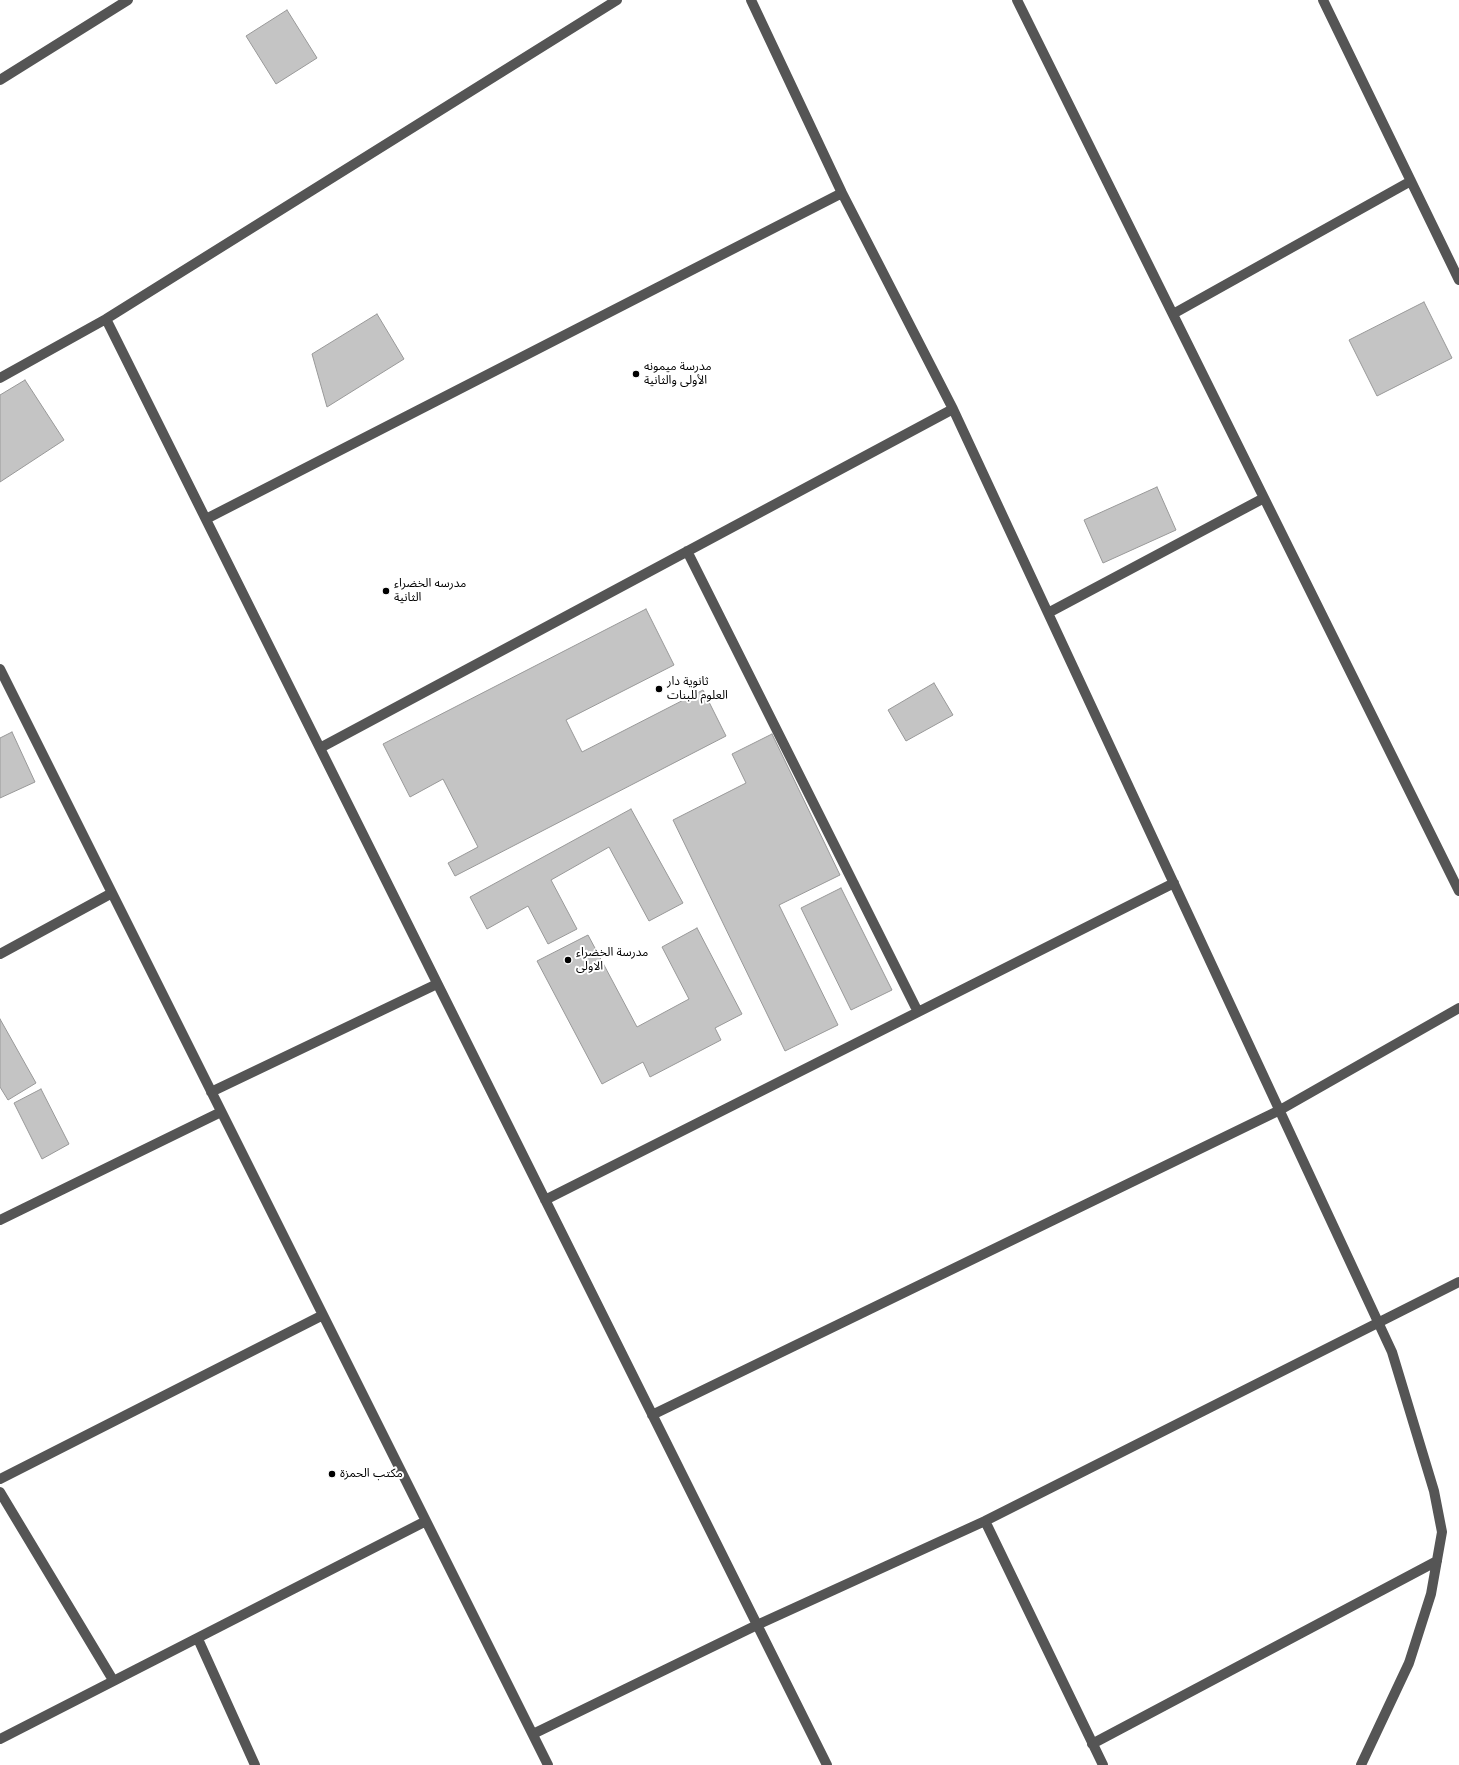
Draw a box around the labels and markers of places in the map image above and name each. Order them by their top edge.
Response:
place label: مدرسة ميمونه الأولى والثانية [644,360,712,388]
marker: مدرسة ميمونه الأولى والثانية [631,369,641,379]
place label: مدرسه الخضراء الثانية [394,577,466,605]
marker: مدرسه الخضراء الثانية [381,586,391,596]
place label: ثانوية دار العلوم للبنات [667,675,728,703]
marker: ثانوية دار العلوم للبنات [654,684,664,694]
place label: مدرسة الخضراء الاولى [576,946,648,974]
marker: مدرسة الخضراء الاولى [563,955,573,965]
place label: مكتب الحمزة [340,1467,403,1481]
marker: مكتب الحمزة [327,1469,337,1479]

